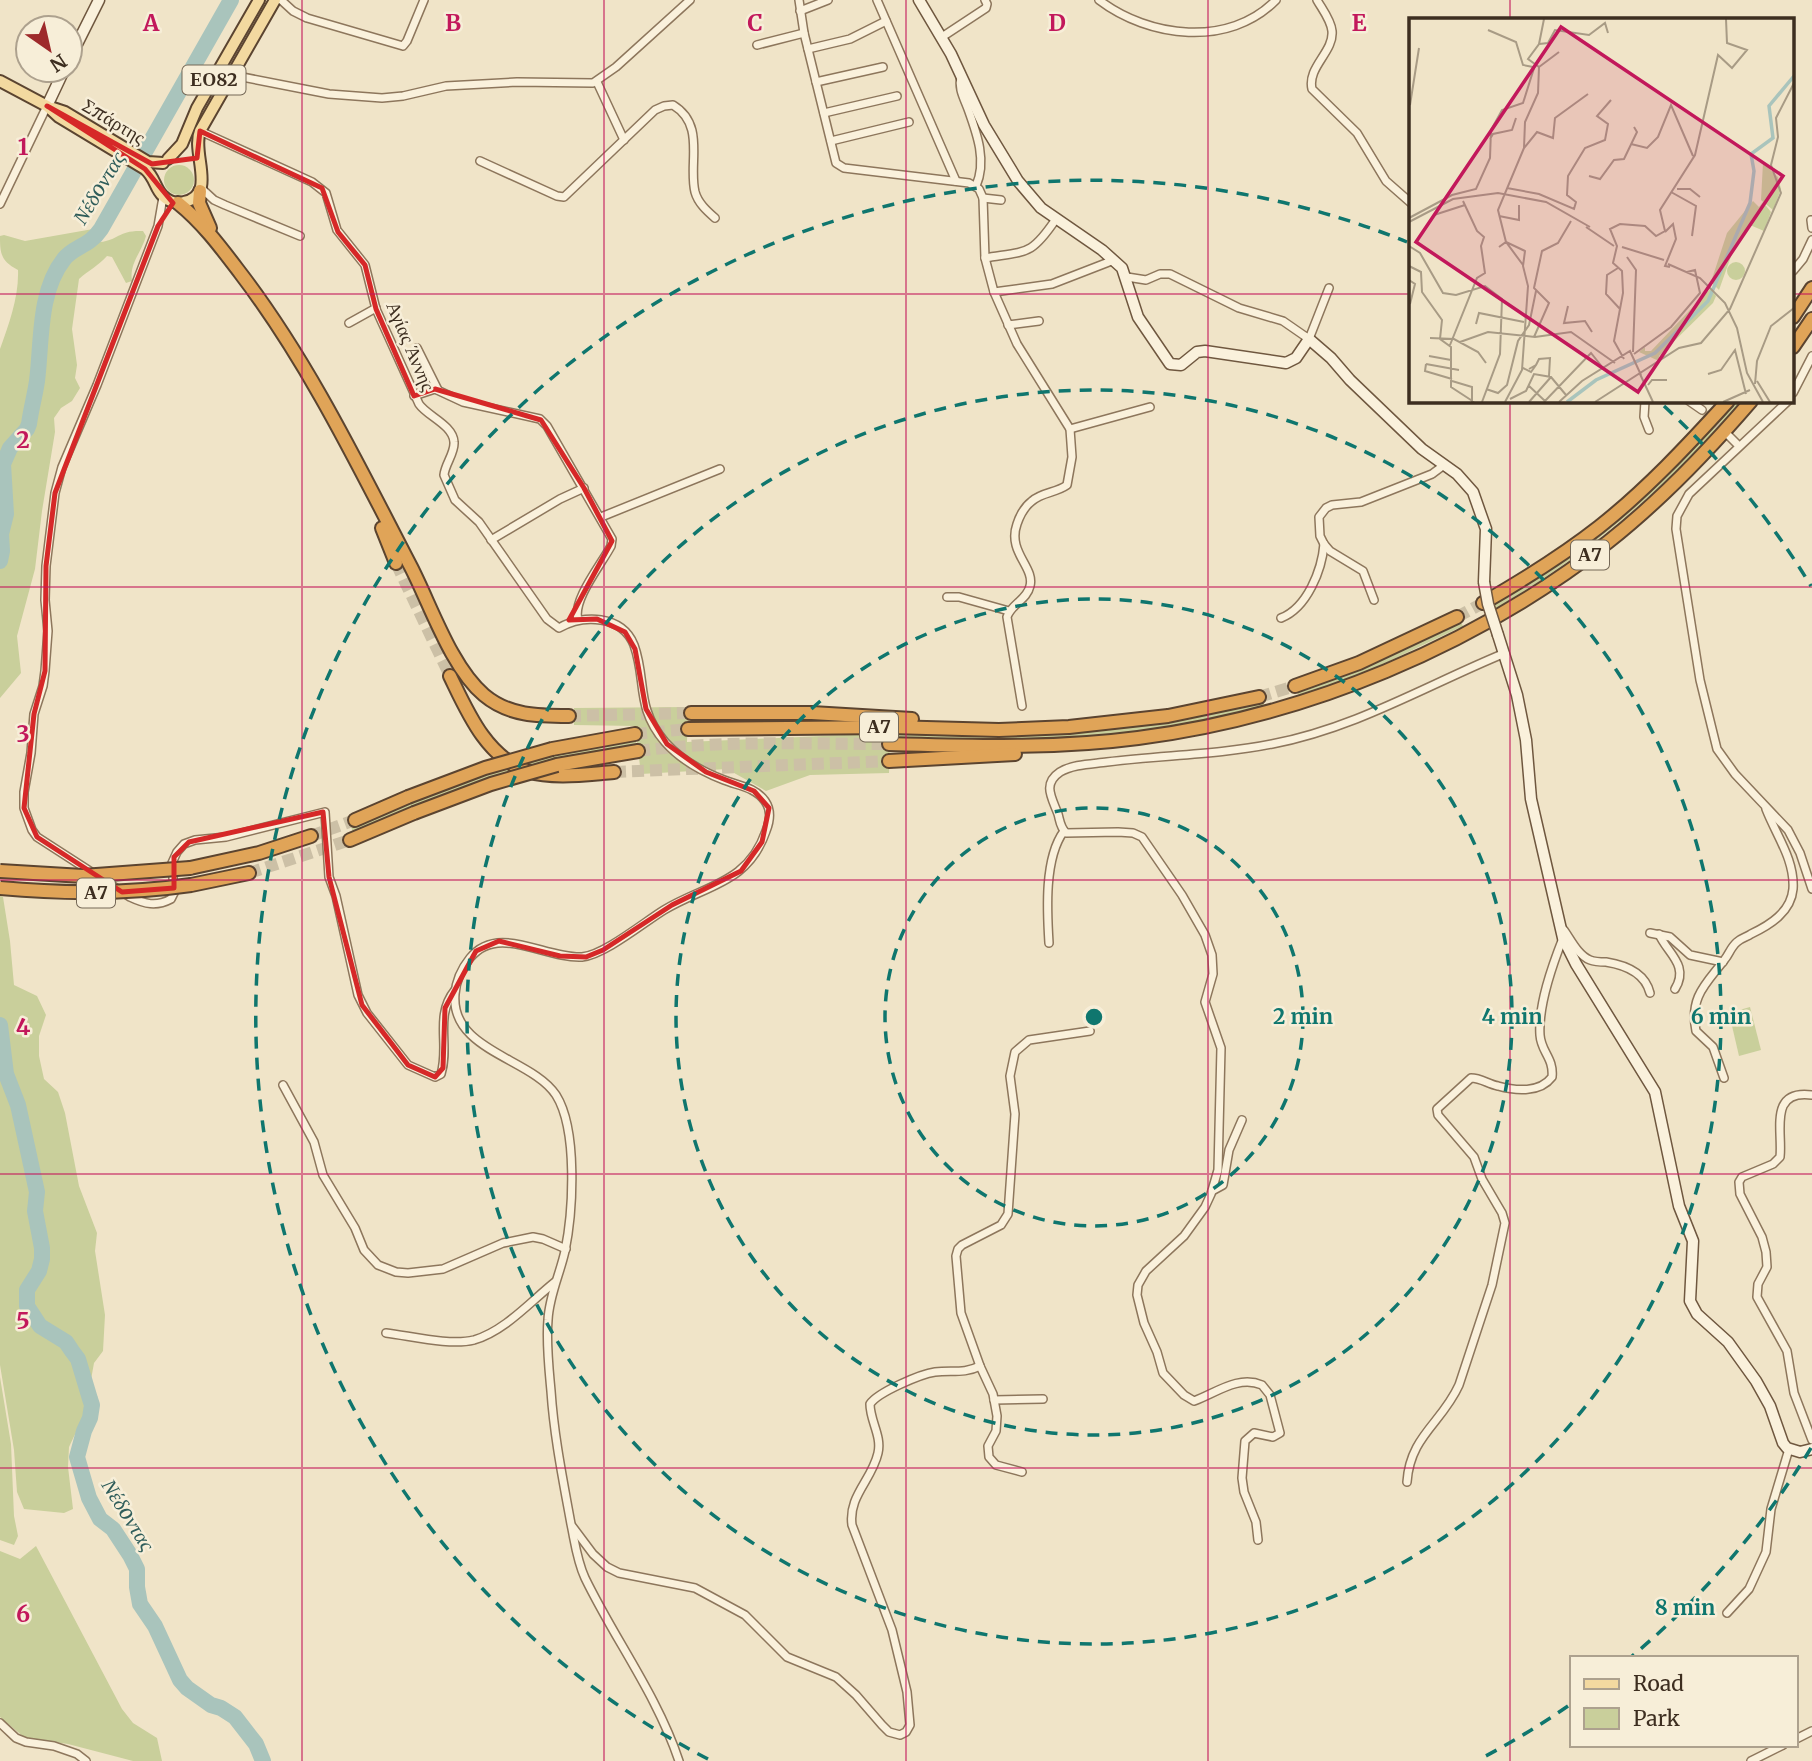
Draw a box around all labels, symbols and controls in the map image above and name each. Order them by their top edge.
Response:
text: A [142,8,160,37]
text: B [445,8,461,37]
text: C [747,8,763,37]
text: D [1048,8,1066,37]
text: E [1351,8,1367,37]
north arrow [14,14,84,84]
inset map [1409,18,1794,402]
text: N [46,49,71,77]
road number: ΕΟ82 [182,66,246,94]
street label: Σπάρτης [78,93,150,149]
text: 1 [18,132,29,161]
water label: Νέδoντας [66,146,131,230]
street label: Αγίας Άννης [381,298,441,395]
text: 2 [16,425,30,454]
road number: Α7 [1571,540,1609,570]
road number: Α7 [860,712,898,742]
text: 3 [16,719,30,748]
road number: Α7 [77,878,115,908]
text: 2 min [1273,1003,1333,1030]
text: 4 min [1482,1003,1542,1030]
text: 6 min [1691,1003,1751,1030]
centre of rings [1082,1005,1106,1029]
text: 4 [16,1012,31,1041]
text: 5 [16,1306,30,1335]
water label: Νέδoντας [95,1473,161,1556]
text: 8 min [1655,1594,1715,1621]
text: 6 [16,1599,30,1628]
legend [1570,1656,1798,1747]
text: Road [1633,1670,1684,1697]
text: Park [1633,1705,1680,1732]

